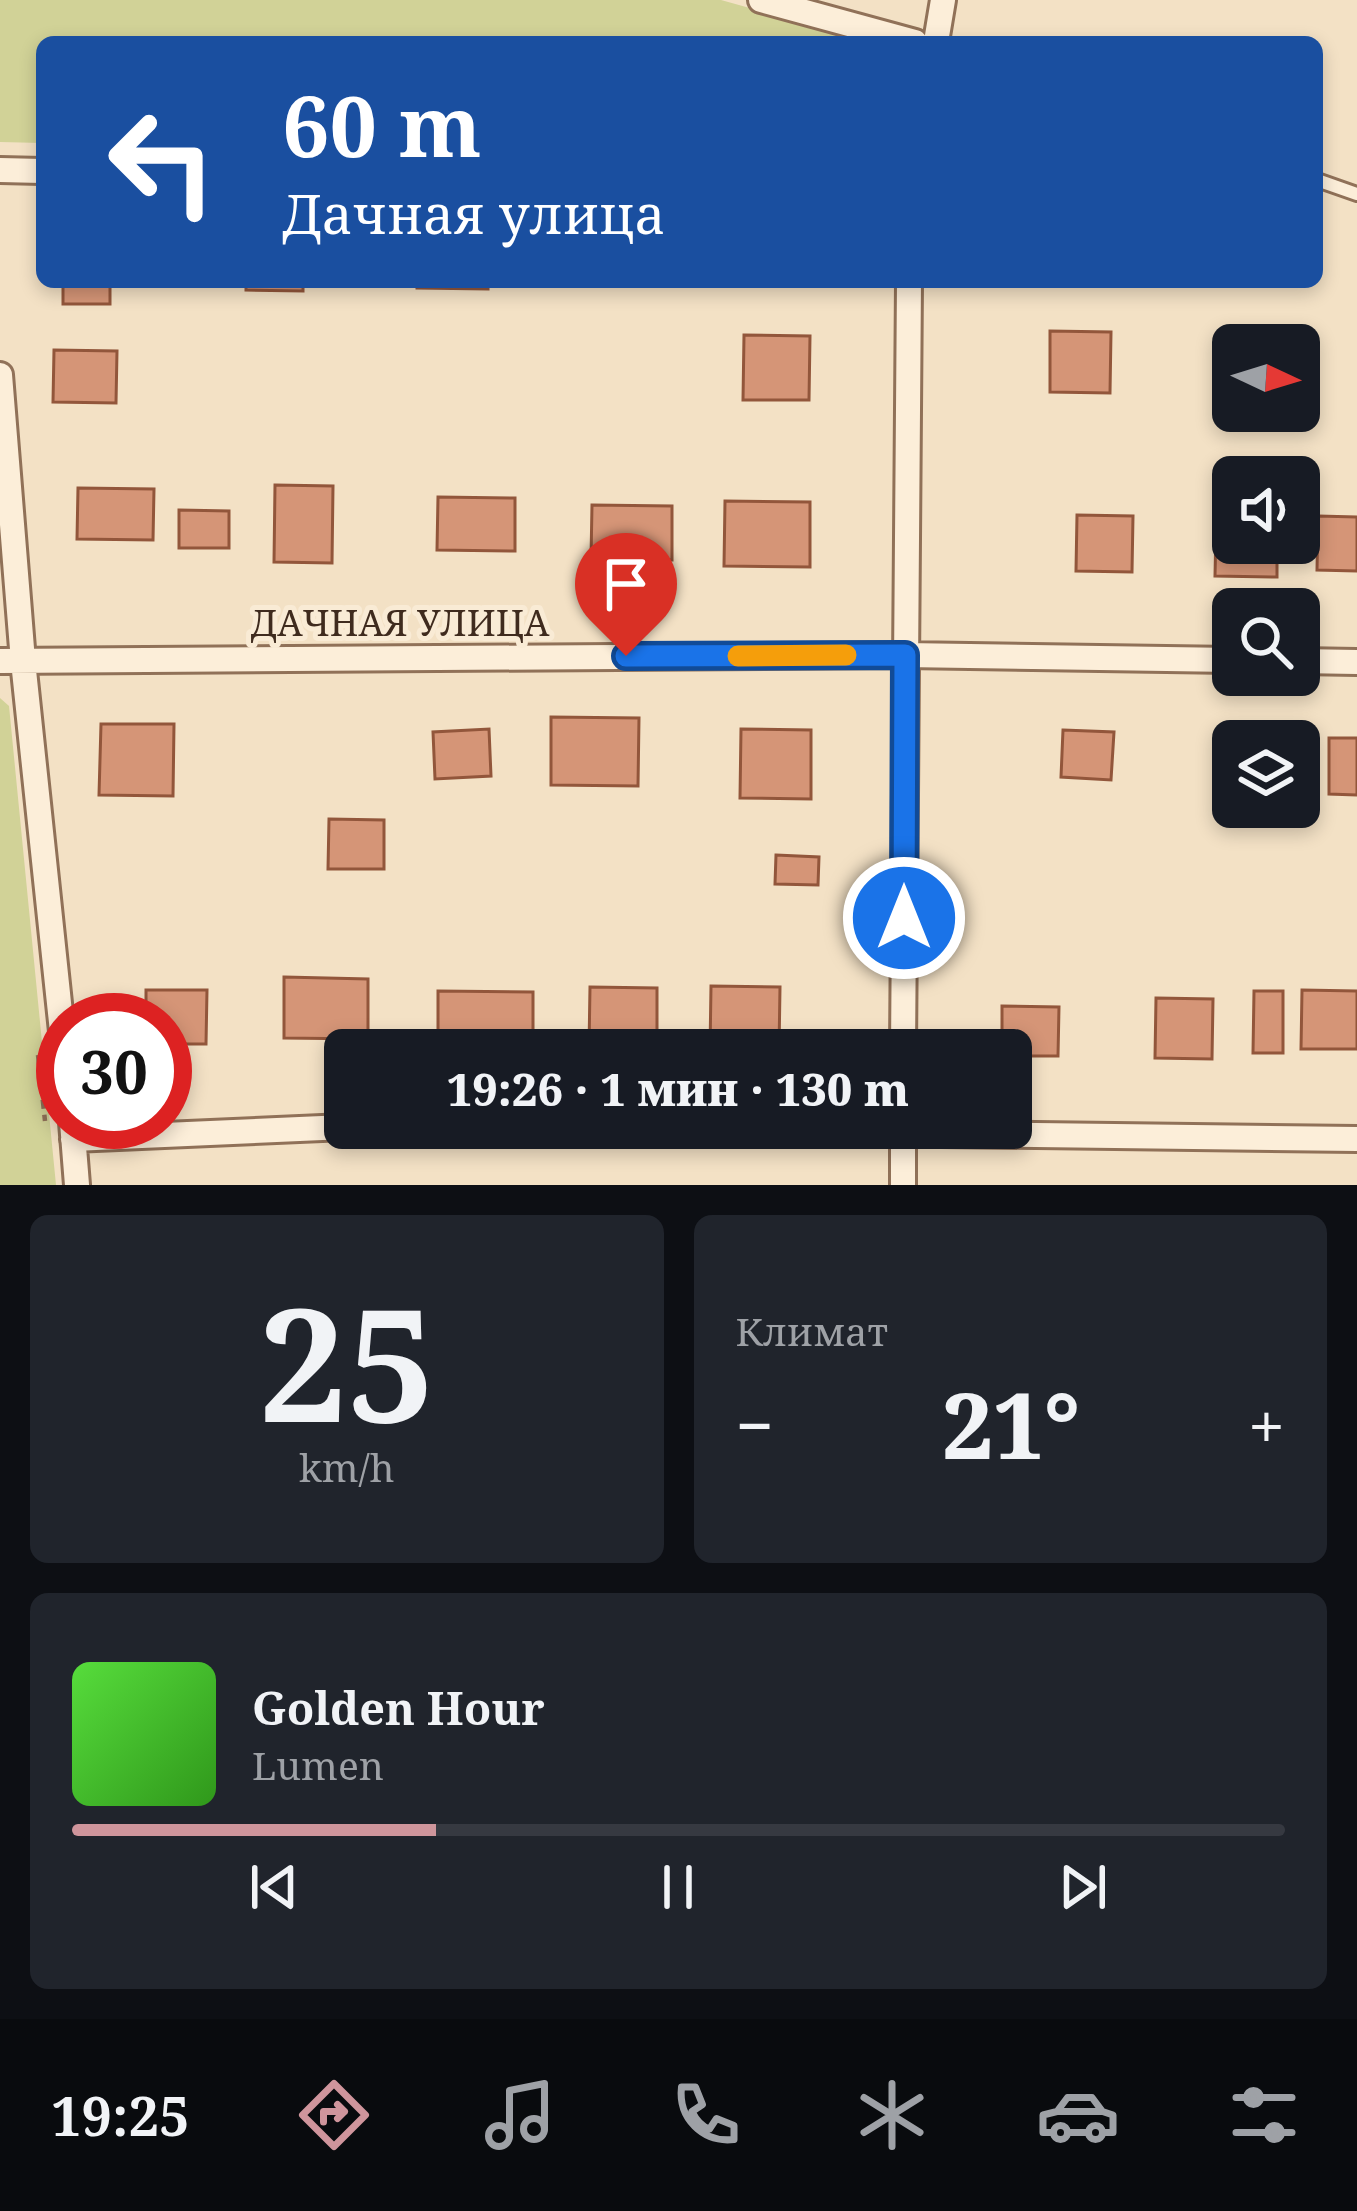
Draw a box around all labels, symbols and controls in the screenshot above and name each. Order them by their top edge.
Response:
text: 60 m [282,67,482,182]
icon: left [84,84,240,240]
text: Дачная улица [282,176,666,250]
north arrow [1212,324,1320,432]
map controls [1212,324,1320,828]
button: sound [1212,456,1320,564]
pin [575,533,677,656]
icon: arrive [593,551,659,617]
button: search [1212,588,1320,696]
street label: ДАЧНАЯ УЛИЦА [251,598,550,647]
button: layers [1212,720,1320,828]
position arrow [841,855,967,981]
speed limit sign: 30 [36,993,192,1149]
text: 19:26 · 1 мин · 130 m [447,1058,909,1119]
text: 25 [259,1255,435,1468]
text: Климат [736,1304,888,1357]
text: 21° [942,1363,1080,1485]
text: − [736,1379,774,1469]
text: + [1248,1379,1285,1469]
text: km/h [299,1440,395,1493]
text: Golden Hour [252,1677,545,1738]
text: Lumen [252,1738,384,1791]
icon: previous [241,1854,307,1920]
icon: pause [645,1854,711,1920]
icon: next [1050,1854,1116,1920]
icon: directions [292,2073,376,2157]
icon: music [478,2073,562,2157]
icon: phone [664,2073,748,2157]
icon: climate [850,2073,934,2157]
icon: car [1036,2073,1120,2157]
icon: filters [1222,2073,1306,2157]
text: 19:25 [51,2078,190,2152]

